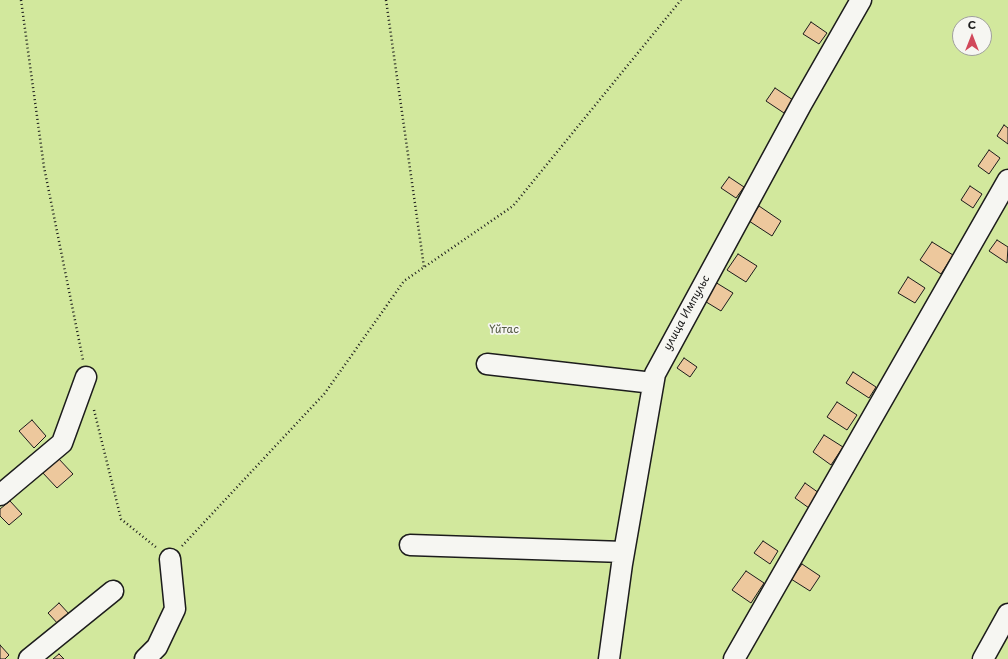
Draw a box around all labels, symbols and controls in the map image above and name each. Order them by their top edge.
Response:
north arrow [952,16,992,56]
text: С [968,16,976,33]
street label: улица Импульс [661,273,713,353]
park label: Үйтас [489,323,519,337]

